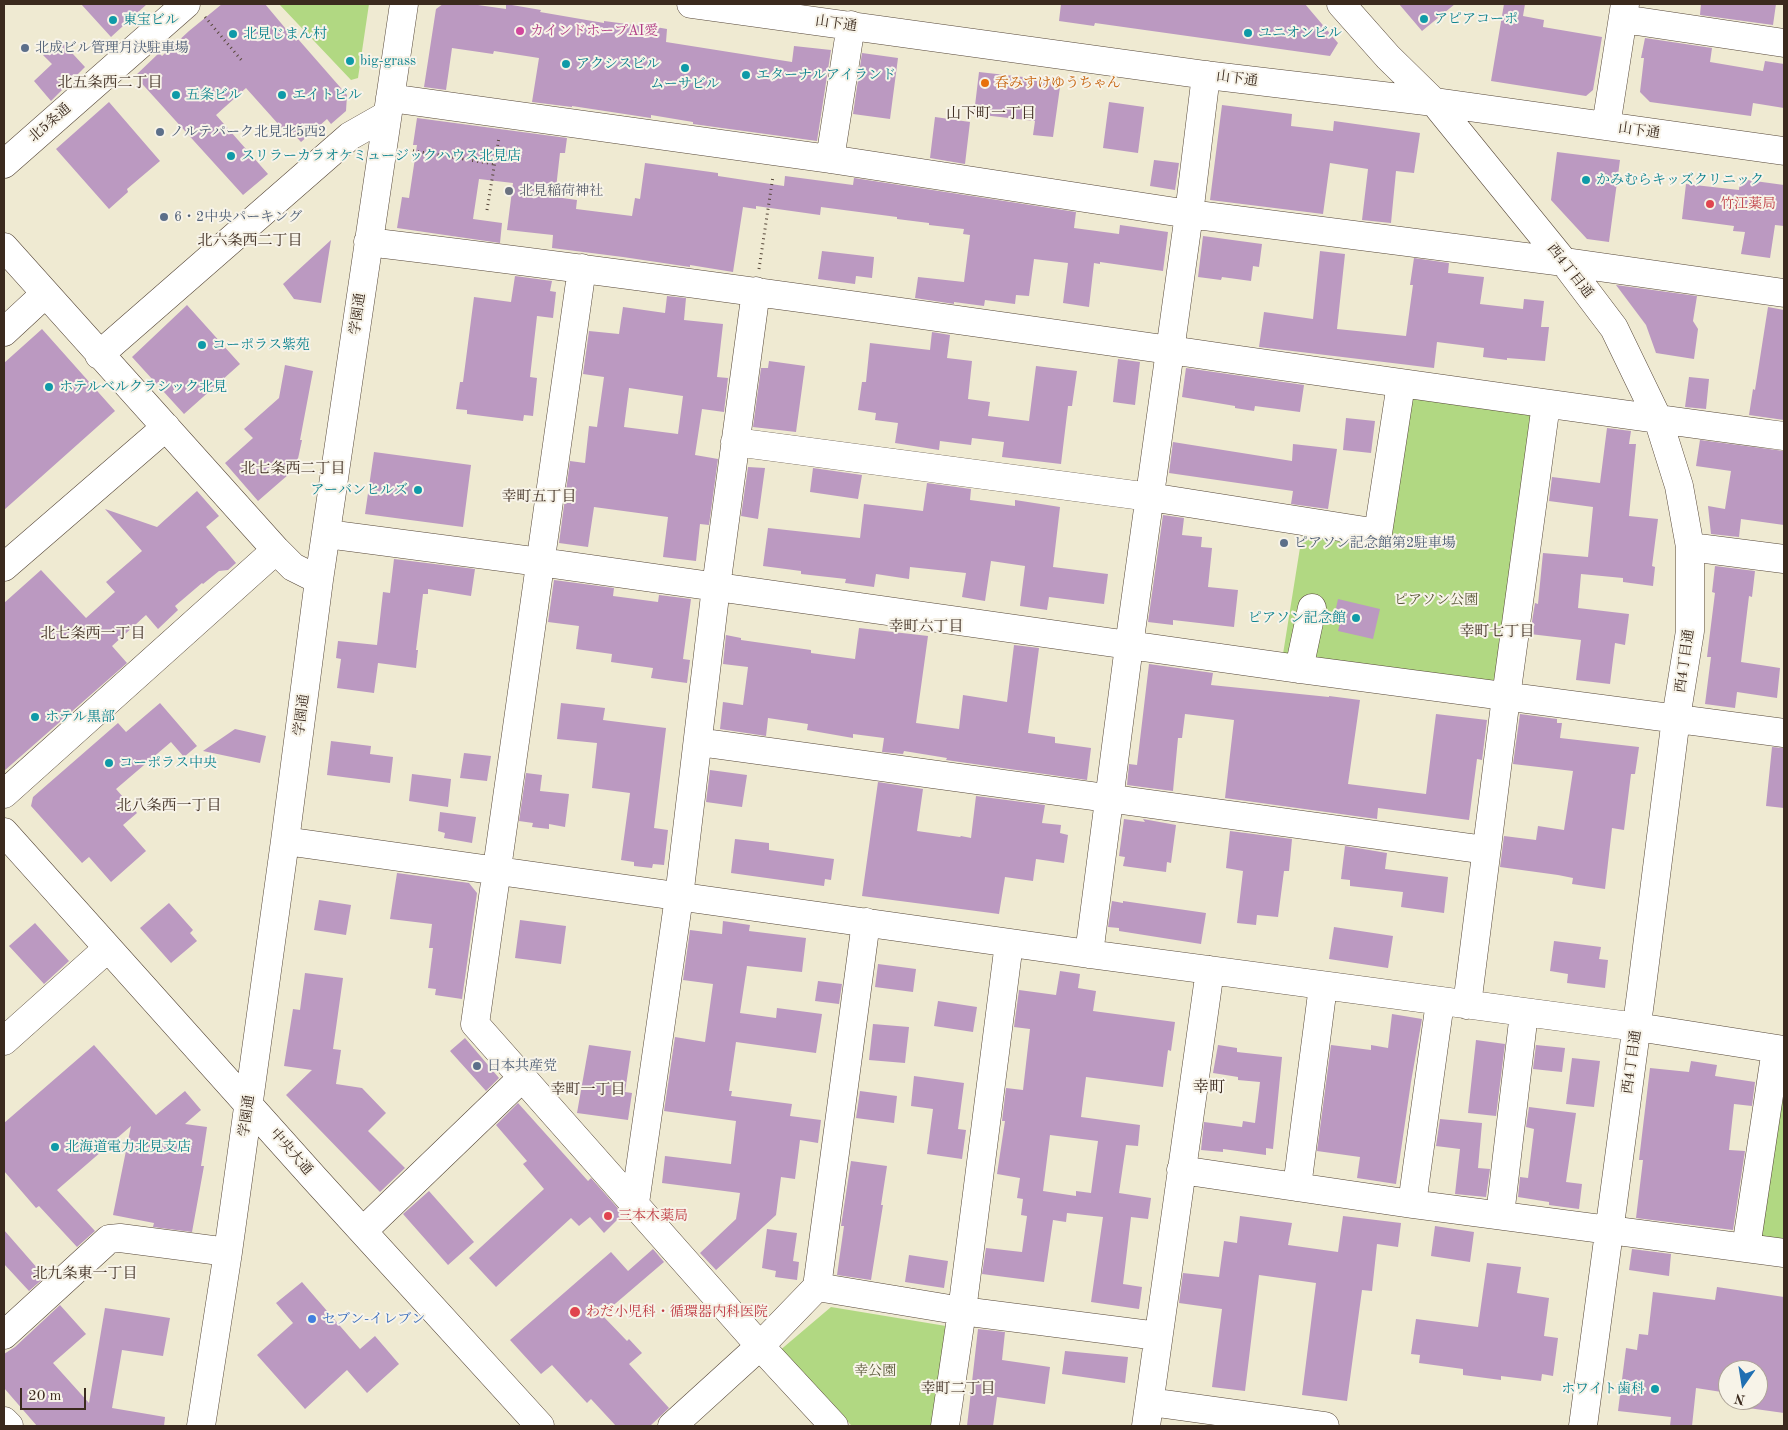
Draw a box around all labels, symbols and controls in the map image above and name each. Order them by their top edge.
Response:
place label: アピアコーポ [1434,11,1518,27]
place label: 東宝ビル [123,12,179,28]
street label: 山下通 [814,13,858,35]
marker: アピアコーポ [1418,13,1430,25]
marker: 東宝ビル [107,14,119,26]
place label: カインドホープAI愛 [530,23,658,39]
marker: カインドホープAI愛 [514,25,526,37]
place label: ユニオンビル [1258,25,1342,41]
place label: 北見じまん村 [243,26,327,42]
marker: ユニオンビル [1242,27,1254,39]
marker: 北見じまん村 [227,28,239,40]
place label: 北成ビル管理月決駐車場 [35,40,189,56]
marker: 北成ビル管理月決駐車場 [19,42,31,54]
place label: big-grass [360,53,416,69]
marker: big-grass [344,55,356,67]
place label: アクシスビル [576,56,660,72]
marker: アクシスビル [560,58,572,70]
marker: ムーサビル [679,62,691,74]
place label: エターナルアイランド [756,67,896,83]
street label: 山下通 [1215,68,1259,90]
marker: エターナルアイランド [740,69,752,81]
district label: 北五条西二丁目 [58,74,162,92]
place label: 呑みすけゆうちゃん [995,75,1121,91]
place label: ムーサビル [650,76,720,92]
marker: 呑みすけゆうちゃん [979,77,991,89]
place label: 五条ビル [186,87,242,103]
place label: エイトビル [292,87,362,103]
marker: 五条ビル [170,89,182,101]
marker: エイトビル [276,89,288,101]
street label: 北5条通 [26,100,74,146]
district label: 山下町一丁目 [946,105,1036,123]
street label: 山下通 [1617,120,1661,142]
place label: ノルテパーク北見北5西2 [170,124,326,140]
marker: ノルテパーク北見北5西2 [154,126,166,138]
place label: スリラーカラオケミュージックハウス北見店 [241,148,521,164]
marker: スリラーカラオケミュージックハウス北見店 [225,150,237,162]
place label: かみむらキッズクリニック [1596,172,1764,188]
marker: かみむらキッズクリニック [1580,174,1592,186]
place label: 北見稲荷神社 [519,183,603,199]
marker: 北見稲荷神社 [503,185,515,197]
place label: 竹江薬局 [1720,196,1776,212]
marker: 竹江薬局 [1704,198,1716,210]
place label: 6・2中央パーキング [174,209,302,225]
marker: 6・2中央パーキング [158,211,170,223]
district label: 北六条西二丁目 [198,232,302,250]
street label: 西4丁目通 [1544,241,1596,301]
street label: 学園通 [347,292,369,336]
place label: コーポラス紫苑 [212,337,310,353]
marker: コーポラス紫苑 [196,339,208,351]
place label: ホテルベルクラシック北見 [59,379,227,395]
marker: ホテルベルクラシック北見 [43,381,55,393]
district label: 北七条西二丁目 [241,460,345,478]
place label: アーバンヒルズ [310,482,408,498]
marker: アーバンヒルズ [412,484,424,496]
district label: 幸町五丁目 [502,488,576,506]
place label: ピアソン記念館第2駐車場 [1294,535,1456,551]
marker: ピアソン記念館第2駐車場 [1278,537,1290,549]
park label: ピアソン公園 [1394,592,1478,608]
place label: ピアソン記念館 [1248,610,1346,626]
marker: ピアソン記念館 [1350,612,1362,624]
district label: 幸町六丁目 [889,618,963,636]
district label: 幸町七丁目 [1460,623,1534,641]
district label: 北七条西一丁目 [41,625,145,643]
street label: 西4丁目通 [1672,628,1698,694]
street label: 学園通 [291,693,313,737]
place label: ホテル黒部 [45,709,115,725]
marker: ホテル黒部 [29,711,41,723]
place label: コーポラス中央 [119,755,217,771]
marker: コーポラス中央 [103,757,115,769]
district label: 北八条西一丁目 [117,797,221,815]
street label: 西4丁目通 [1619,1029,1645,1095]
place label: 日本共産党 [487,1058,557,1074]
marker: 日本共産党 [471,1060,483,1072]
district label: 幸町 [1193,1078,1225,1098]
district label: 幸町一丁目 [551,1081,625,1099]
street label: 学園通 [236,1094,258,1138]
street label: 中央大通 [266,1125,316,1179]
place label: 北海道電力北見支店 [65,1139,191,1155]
marker: 北海道電力北見支店 [49,1141,61,1153]
place label: 三本木薬局 [618,1208,688,1224]
marker: 三本木薬局 [602,1210,614,1222]
district label: 北九条東一丁目 [33,1265,137,1283]
place label: わだ小児科・循環器内科医院 [586,1304,768,1320]
marker: わだ小児科・循環器内科医院 [568,1305,582,1319]
place label: セブン-イレブン [322,1311,425,1327]
marker: セブン-イレブン [306,1313,318,1325]
north arrow [1718,1360,1768,1410]
park label: 幸公園 [854,1363,896,1379]
scale bar [22,1378,89,1410]
district label: 幸町二丁目 [921,1380,995,1398]
place label: ホワイト歯科 [1561,1381,1645,1397]
marker: ホワイト歯科 [1649,1383,1661,1395]
text: 20 m [28,1389,62,1404]
text: N [1733,1391,1747,1407]

